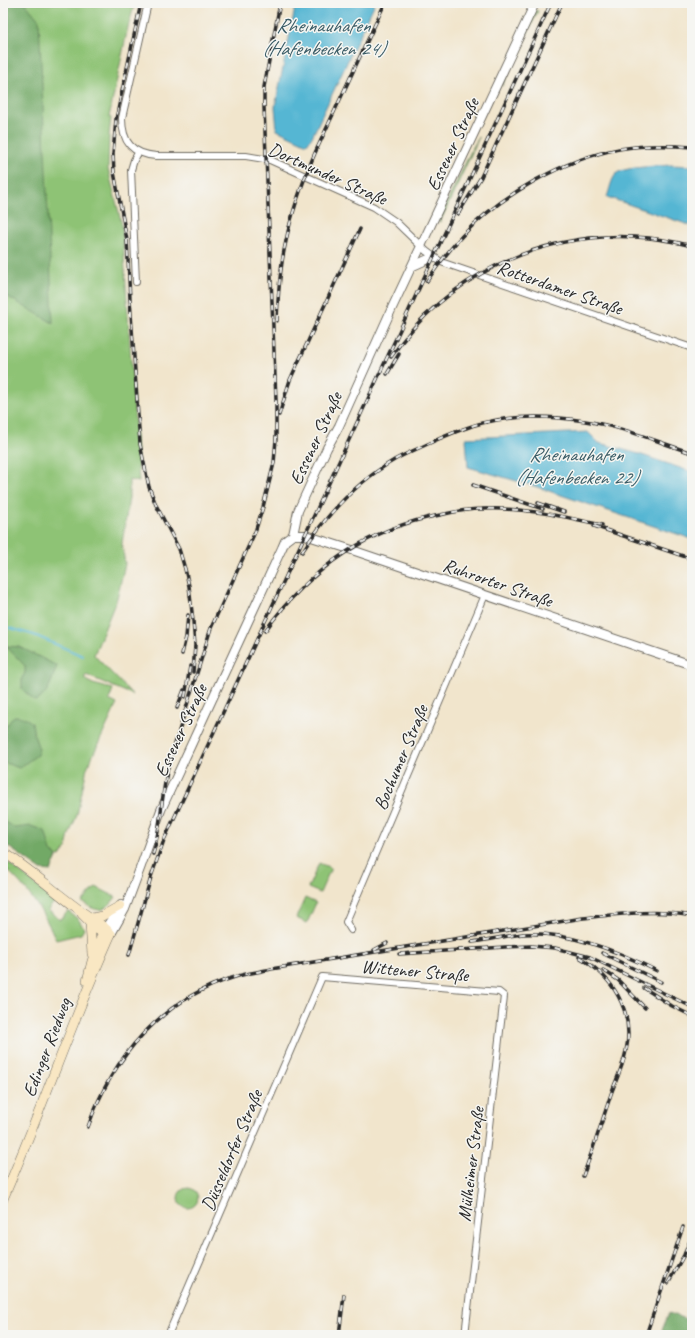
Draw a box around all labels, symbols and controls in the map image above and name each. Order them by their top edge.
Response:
water label: Rheinauhafen (Hafenbecken 24) [262,13,389,61]
street label: Essener Straße [421,93,486,194]
street label: Dortmunder Straße [265,137,392,211]
street label: Rotterdamer Straße [494,255,627,321]
street label: Essener Straße [284,387,349,488]
water label: Rheinauhafen (Hafenbecken 22) [515,442,642,490]
street label: Ruhrorter Straße [440,553,557,613]
street label: Essener Straße [149,679,214,780]
street label: Bochumer Straße [368,700,434,813]
street label: Wittener Straße [361,954,471,988]
street label: Edinger Riedweg [17,993,77,1100]
street label: Düsseldorfer Straße [196,1085,269,1214]
street label: Mülheimer Straße [452,1104,490,1223]

